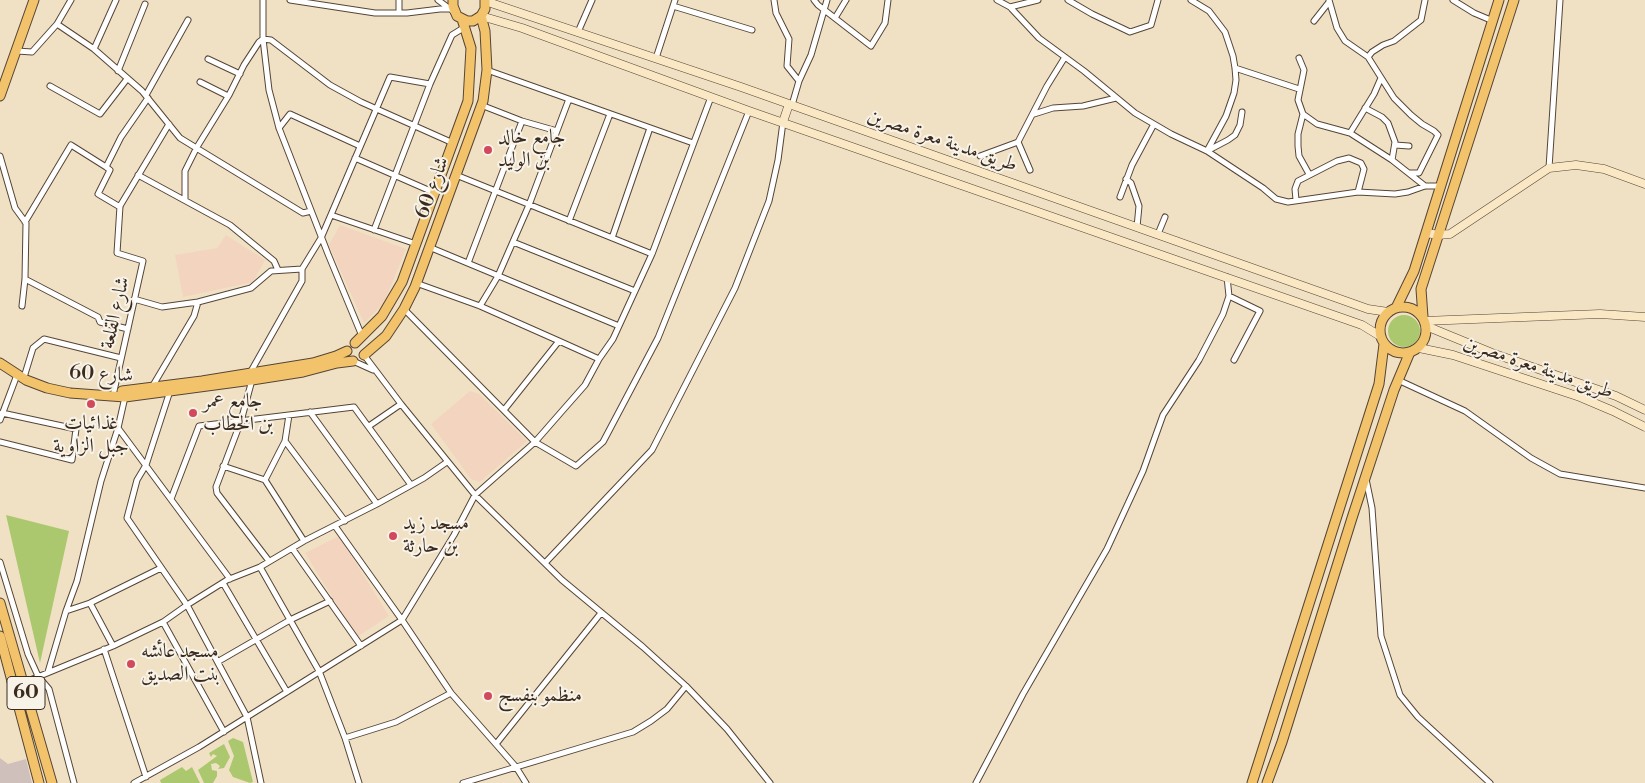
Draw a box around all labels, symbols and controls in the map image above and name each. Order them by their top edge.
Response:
street label: طريق مدينة معرة مصرين [864,104,1020,178]
place label: جامع خالد بن الوليد [498,126,566,173]
marker: جامع خالد بن الوليد [482,144,494,156]
street label: شارع 60 [411,154,455,222]
street label: شارع القلعة [96,275,136,351]
street label: طريق مدينة معرة مصرين [1460,331,1616,405]
street label: شارع 60 [68,361,134,389]
place label: جامع عمر بن الخطاب [203,390,273,437]
marker: غذائيات جبل الزاوية [85,398,97,410]
marker: جامع عمر بن الخطاب [187,407,199,419]
place label: غذائيات جبل الزاوية [53,412,129,459]
place label: مسجد زيد بن حارثة [403,512,469,559]
marker: مسجد زيد بن حارثة [387,530,399,542]
place label: مسجد عائشه بنت الصديق [141,640,220,687]
marker: مسجد عائشه بنت الصديق [125,658,137,670]
road number: 60 [7,676,45,710]
place label: منظمو بنفسج [498,684,582,708]
marker: منظمو بنفسج [482,690,494,702]

